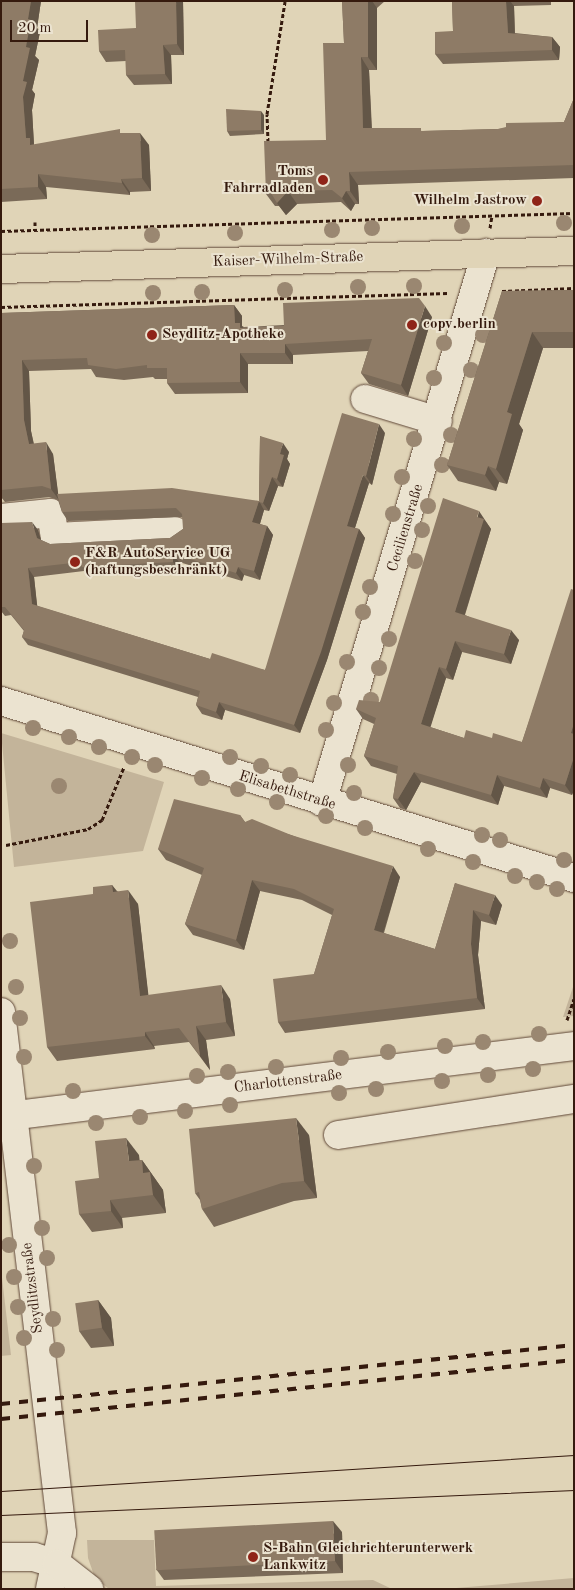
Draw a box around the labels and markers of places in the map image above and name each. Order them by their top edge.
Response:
place label: Toms Fahrradladen [223,162,313,197]
marker: Toms Fahrradladen [317,174,329,186]
place label: Wilhelm Jastrow [413,192,527,210]
marker: Wilhelm Jastrow [531,195,543,207]
place label: copv.berlin [423,316,496,334]
marker: copv.berlin [405,318,419,332]
place label: Seydlitz-Apotheke [162,326,284,344]
marker: Seydlitz-Apotheke [146,329,158,341]
place label: F&R AutoService UG (haftungsbeschränkt) [85,544,230,579]
marker: F&R AutoService UG (haftungsbeschränkt) [69,556,81,568]
place label: S-Bahn Gleichrichterunterwerk Lankwitz [263,1539,473,1574]
marker: S-Bahn Gleichrichterunterwerk Lankwitz [247,1551,259,1563]

